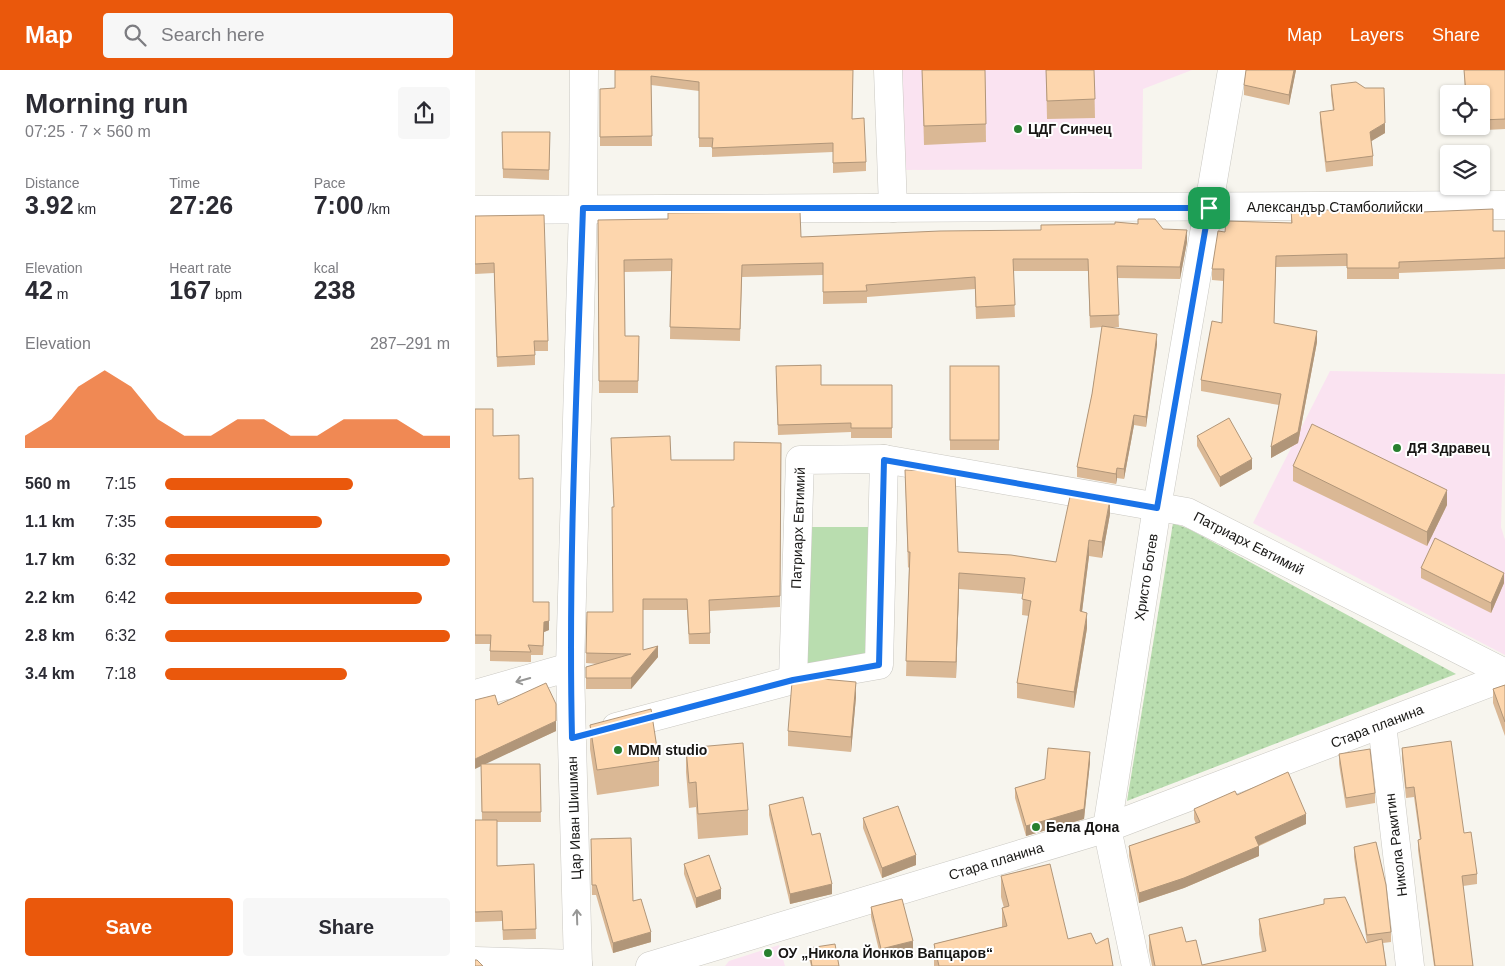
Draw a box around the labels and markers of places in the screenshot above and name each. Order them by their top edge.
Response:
place label: ЦДГ Синчец [1028,121,1112,137]
marker: ЦДГ Синчец [1012,123,1024,135]
pin [1188,187,1230,229]
place label: ДЯ Здравец [1407,440,1490,456]
marker: ДЯ Здравец [1391,442,1403,454]
place label: MDM studio [628,742,707,758]
marker: MDM studio [612,744,624,756]
place label: Бела Дона [1046,819,1120,835]
marker: Бела Дона [1030,821,1042,833]
place label: ОУ „Никола Йонков Вапцаров“ [778,944,993,961]
marker: ОУ „Никола Йонков Вапцаров“ [762,947,774,959]

